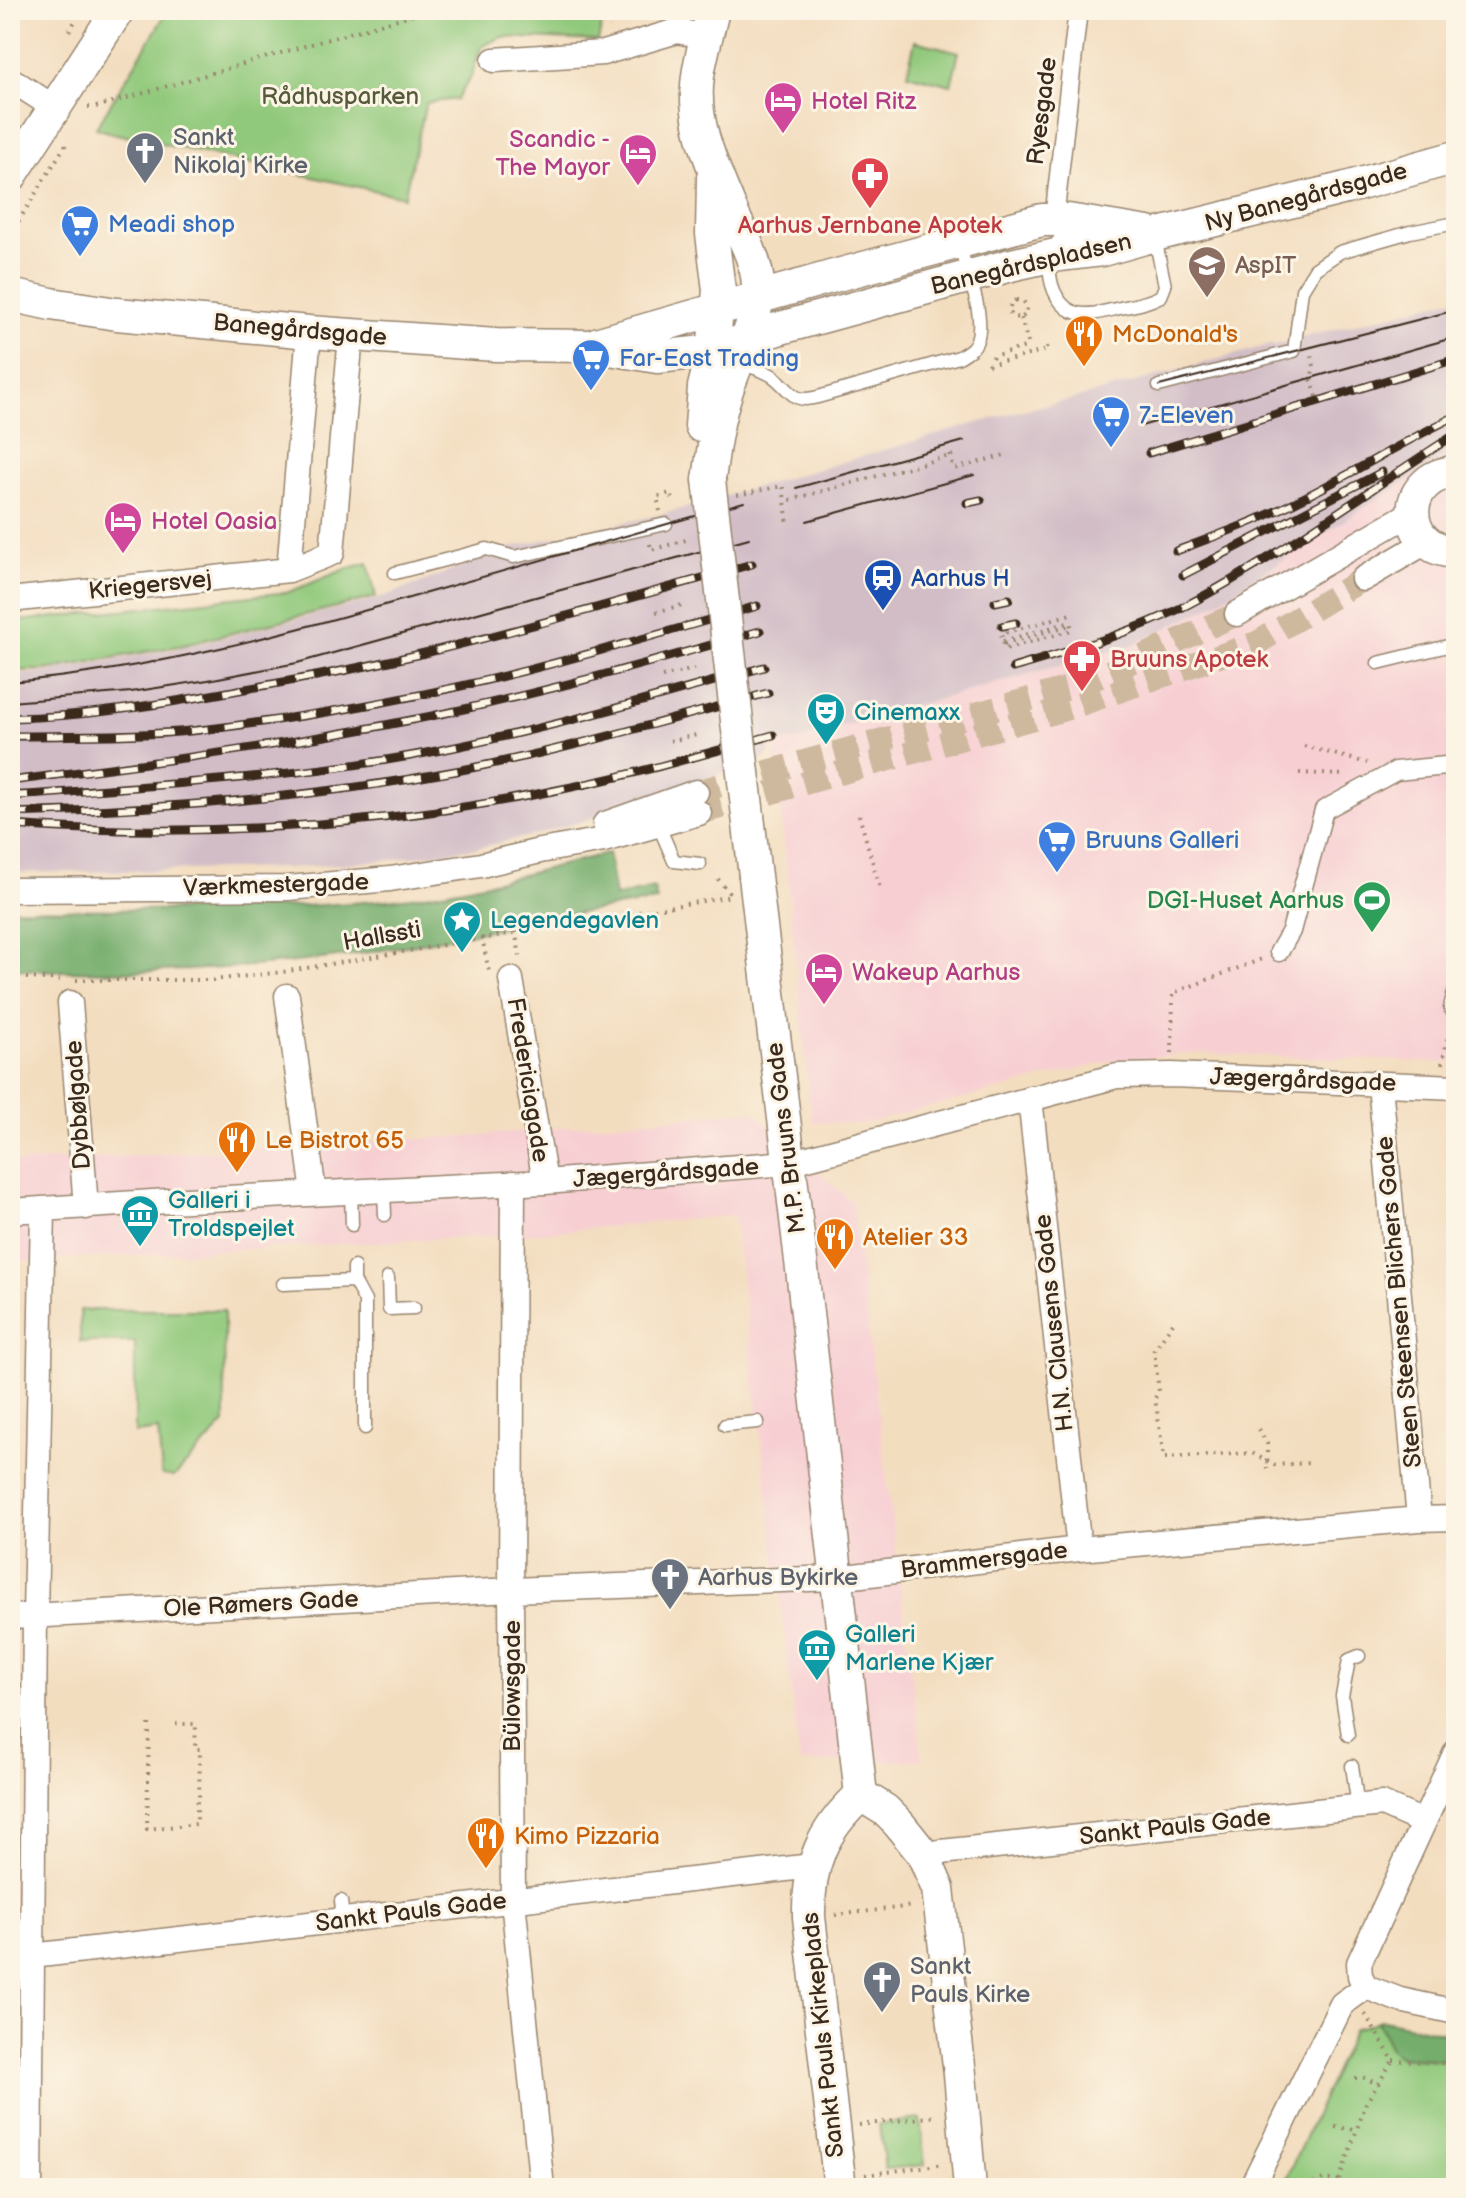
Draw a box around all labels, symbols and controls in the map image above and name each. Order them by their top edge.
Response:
street label: Ryesgade [1021,55,1063,167]
hotel icon: Hotel Ritz [762,80,804,135]
park label: Rådhusparken [261,82,419,111]
place label: Hotel Ritz [811,87,917,116]
place label: Sankt Nikolaj Kirke [173,123,308,180]
place label: Scandic - The Mayor [495,125,610,182]
church icon: Sankt Nikolaj Kirke [124,130,166,185]
hotel icon: Scandic - The Mayor [617,132,659,187]
pharmacy icon: Aarhus Jernbane Apotek [849,155,891,210]
street label: Ny Banegårdsgade [1202,156,1410,238]
supermarket icon: Meadi shop [59,203,101,258]
place label: Meadi shop [108,210,235,239]
place label: Aarhus Jernbane Apotek [738,211,1003,240]
street label: Banegårdspladsen [928,227,1134,301]
school or university icon: AspIT [1186,244,1228,299]
place label: AspIT [1235,251,1297,280]
street label: Banegårdsgade [212,308,388,352]
restaurant icon: McDonald's [1063,313,1105,368]
place label: McDonald's [1112,320,1238,349]
supermarket icon: Far-East Trading [570,337,612,392]
place label: Far-East Trading [619,344,799,373]
supermarket icon: 7-Eleven [1090,394,1132,449]
place label: 7-Eleven [1139,401,1234,430]
hotel icon: Hotel Oasia [102,500,144,555]
place label: Hotel Oasia [151,507,277,536]
station icon: Aarhus H [862,557,904,612]
street label: Kriegersvej [87,564,213,606]
place label: Aarhus H [911,564,1010,593]
pharmacy icon: Bruuns Apotek [1061,638,1103,693]
place label: Bruuns Apotek [1110,645,1269,674]
theatre icon: Cinemaxx [805,691,847,746]
place label: Cinemaxx [854,698,960,727]
supermarket icon: Bruuns Galleri [1036,819,1078,874]
place label: Bruuns Galleri [1085,826,1239,855]
street label: Værkmestergade [182,867,370,903]
sports icon: DGI-Huset Aarhus [1351,879,1393,934]
place label: DGI-Huset Aarhus [1147,886,1344,915]
place icon: Legendegavlen [441,899,483,954]
place label: Legendegavlen [490,906,659,935]
street label: Hallssti [341,915,423,957]
hotel icon: Wakeup Aarhus [803,951,845,1006]
place label: Wakeup Aarhus [852,958,1020,987]
street label: Fredericiagade [501,996,555,1164]
street label: Dybbølgade [59,1039,97,1171]
street label: M.P. Bruuns Gade [760,1041,812,1235]
street label: Jægergårdsgade [1209,1062,1397,1098]
restaurant icon: Le Bistrot 65 [216,1119,258,1174]
place label: Le Bistrot 65 [265,1126,404,1155]
street label: Steen Steensen Blichers Gade [1370,1135,1428,1469]
street label: Jægergårdsgade [572,1152,760,1194]
place label: Galleri i Troldspejlet [168,1186,295,1243]
museum icon: Galleri i Troldspejlet [119,1193,161,1248]
street label: H.N. Clausens Gade [1028,1213,1080,1433]
restaurant icon: Atelier 33 [814,1216,856,1271]
place label: Atelier 33 [863,1223,968,1252]
street label: Brammersgade [899,1535,1069,1585]
church icon: Aarhus Bykirke [649,1556,691,1611]
place label: Aarhus Bykirke [698,1563,858,1592]
street label: Ole Rømers Gade [163,1584,359,1624]
street label: Bülowsgade [498,1620,527,1752]
place label: Galleri Marlene Kjær [845,1620,994,1677]
museum icon: Galleri Marlene Kjær [796,1627,838,1682]
street label: Sankt Pauls Gade [1078,1803,1272,1851]
restaurant icon: Kimo Pizzaria [465,1815,507,1870]
place label: Kimo Pizzaria [514,1822,660,1851]
street label: Sankt Pauls Gade [314,1886,508,1938]
street label: Sankt Pauls Kirkeplads [796,1911,850,2159]
place label: Sankt Pauls Kirke [910,1952,1030,2009]
church icon: Sankt Pauls Kirke [861,1959,903,2014]

